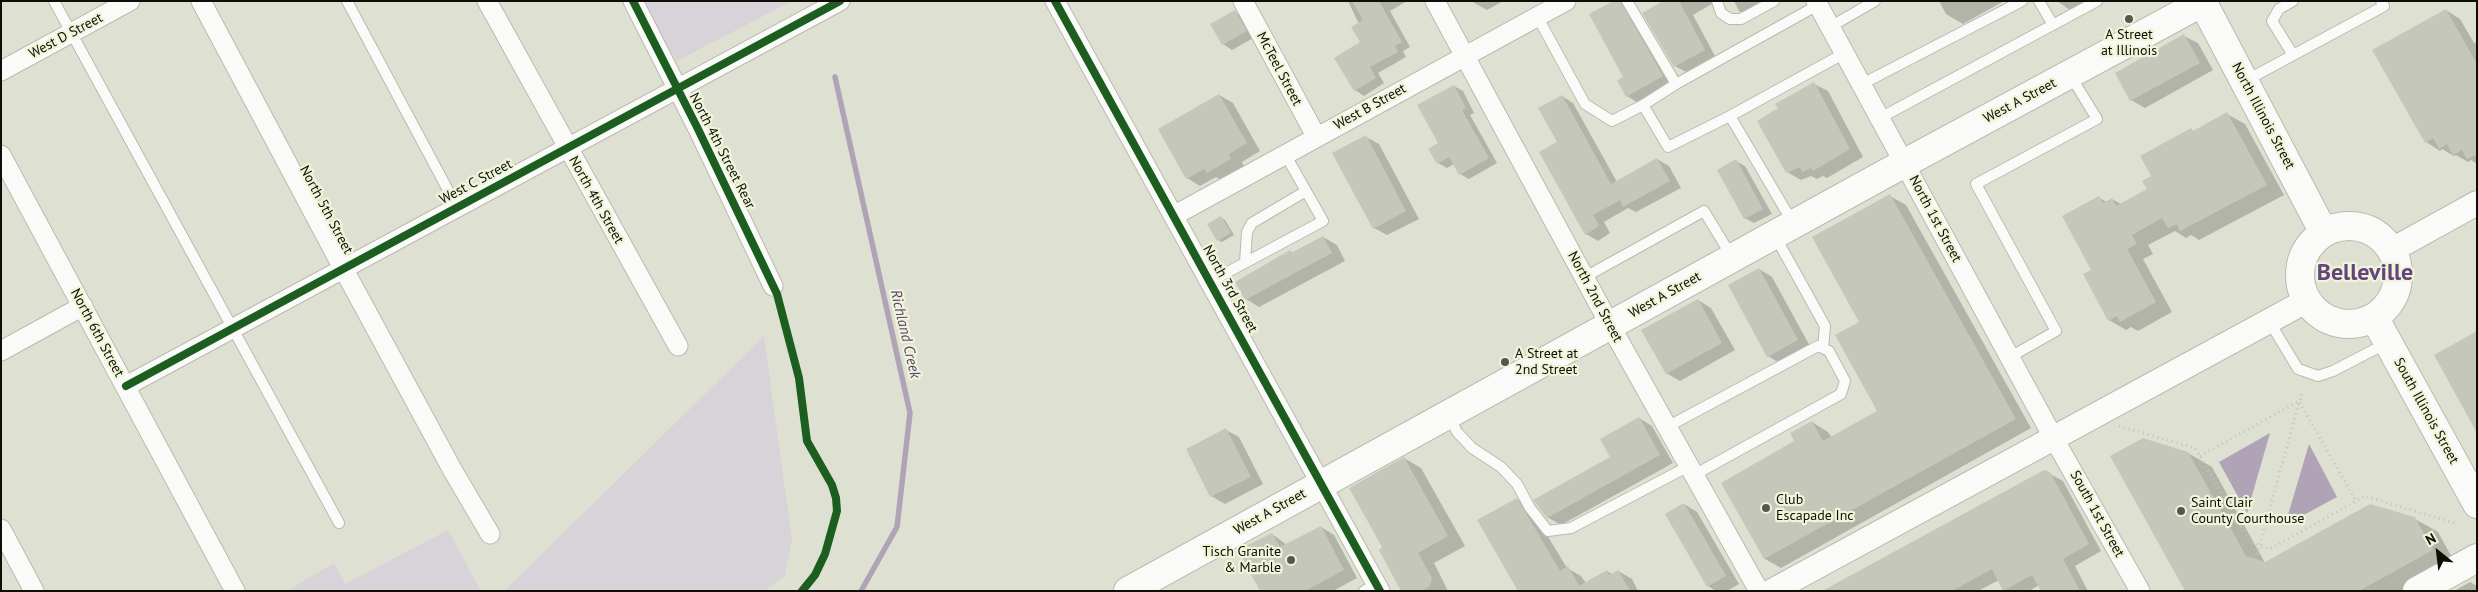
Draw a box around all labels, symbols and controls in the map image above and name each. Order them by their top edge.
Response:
street label: West D Street [26,10,106,62]
marker: A Street at Illinois [2123,13,2135,25]
place label: A Street at Illinois [2101,27,2157,59]
street label: McTeel Street [1253,29,1305,109]
street label: North Illinois Street [2228,60,2298,172]
street label: West A Street [1981,75,2059,127]
street label: West B Street [1331,80,1409,134]
street label: North 4th Street Rear [685,90,759,212]
street label: North 4th Street [565,153,627,247]
street label: West C Street [437,156,515,208]
street label: North 5th Street [296,163,356,257]
street label: North 1st Street [1905,173,1965,265]
street label: North 3rd Street [1199,242,1261,336]
street label: North 2nd Street [1564,249,1626,345]
district label: Belleville [2317,259,2413,287]
street label: West A Street [1626,268,1704,322]
street label: North 6th Street [67,286,127,380]
water label: Richland Creek [886,288,924,380]
place label: A Street at 2nd Street [1515,346,1578,378]
street label: South Illinois Street [2390,355,2462,467]
marker: A Street at 2nd Street [1499,356,1511,368]
street label: South 1st Street [2066,468,2128,560]
street label: West A Street [1231,485,1309,539]
place label: Club Escapade Inc [1776,492,1854,524]
place label: Saint Clair County Courthouse [2191,495,2304,528]
marker: Club Escapade Inc [1760,502,1772,514]
marker: Saint Clair County Courthouse [2175,505,2187,517]
north arrow [2413,527,2463,577]
text: N [2422,529,2439,549]
place label: Tisch Granite & Marble [1202,544,1281,576]
marker: Tisch Granite & Marble [1285,554,1297,566]

